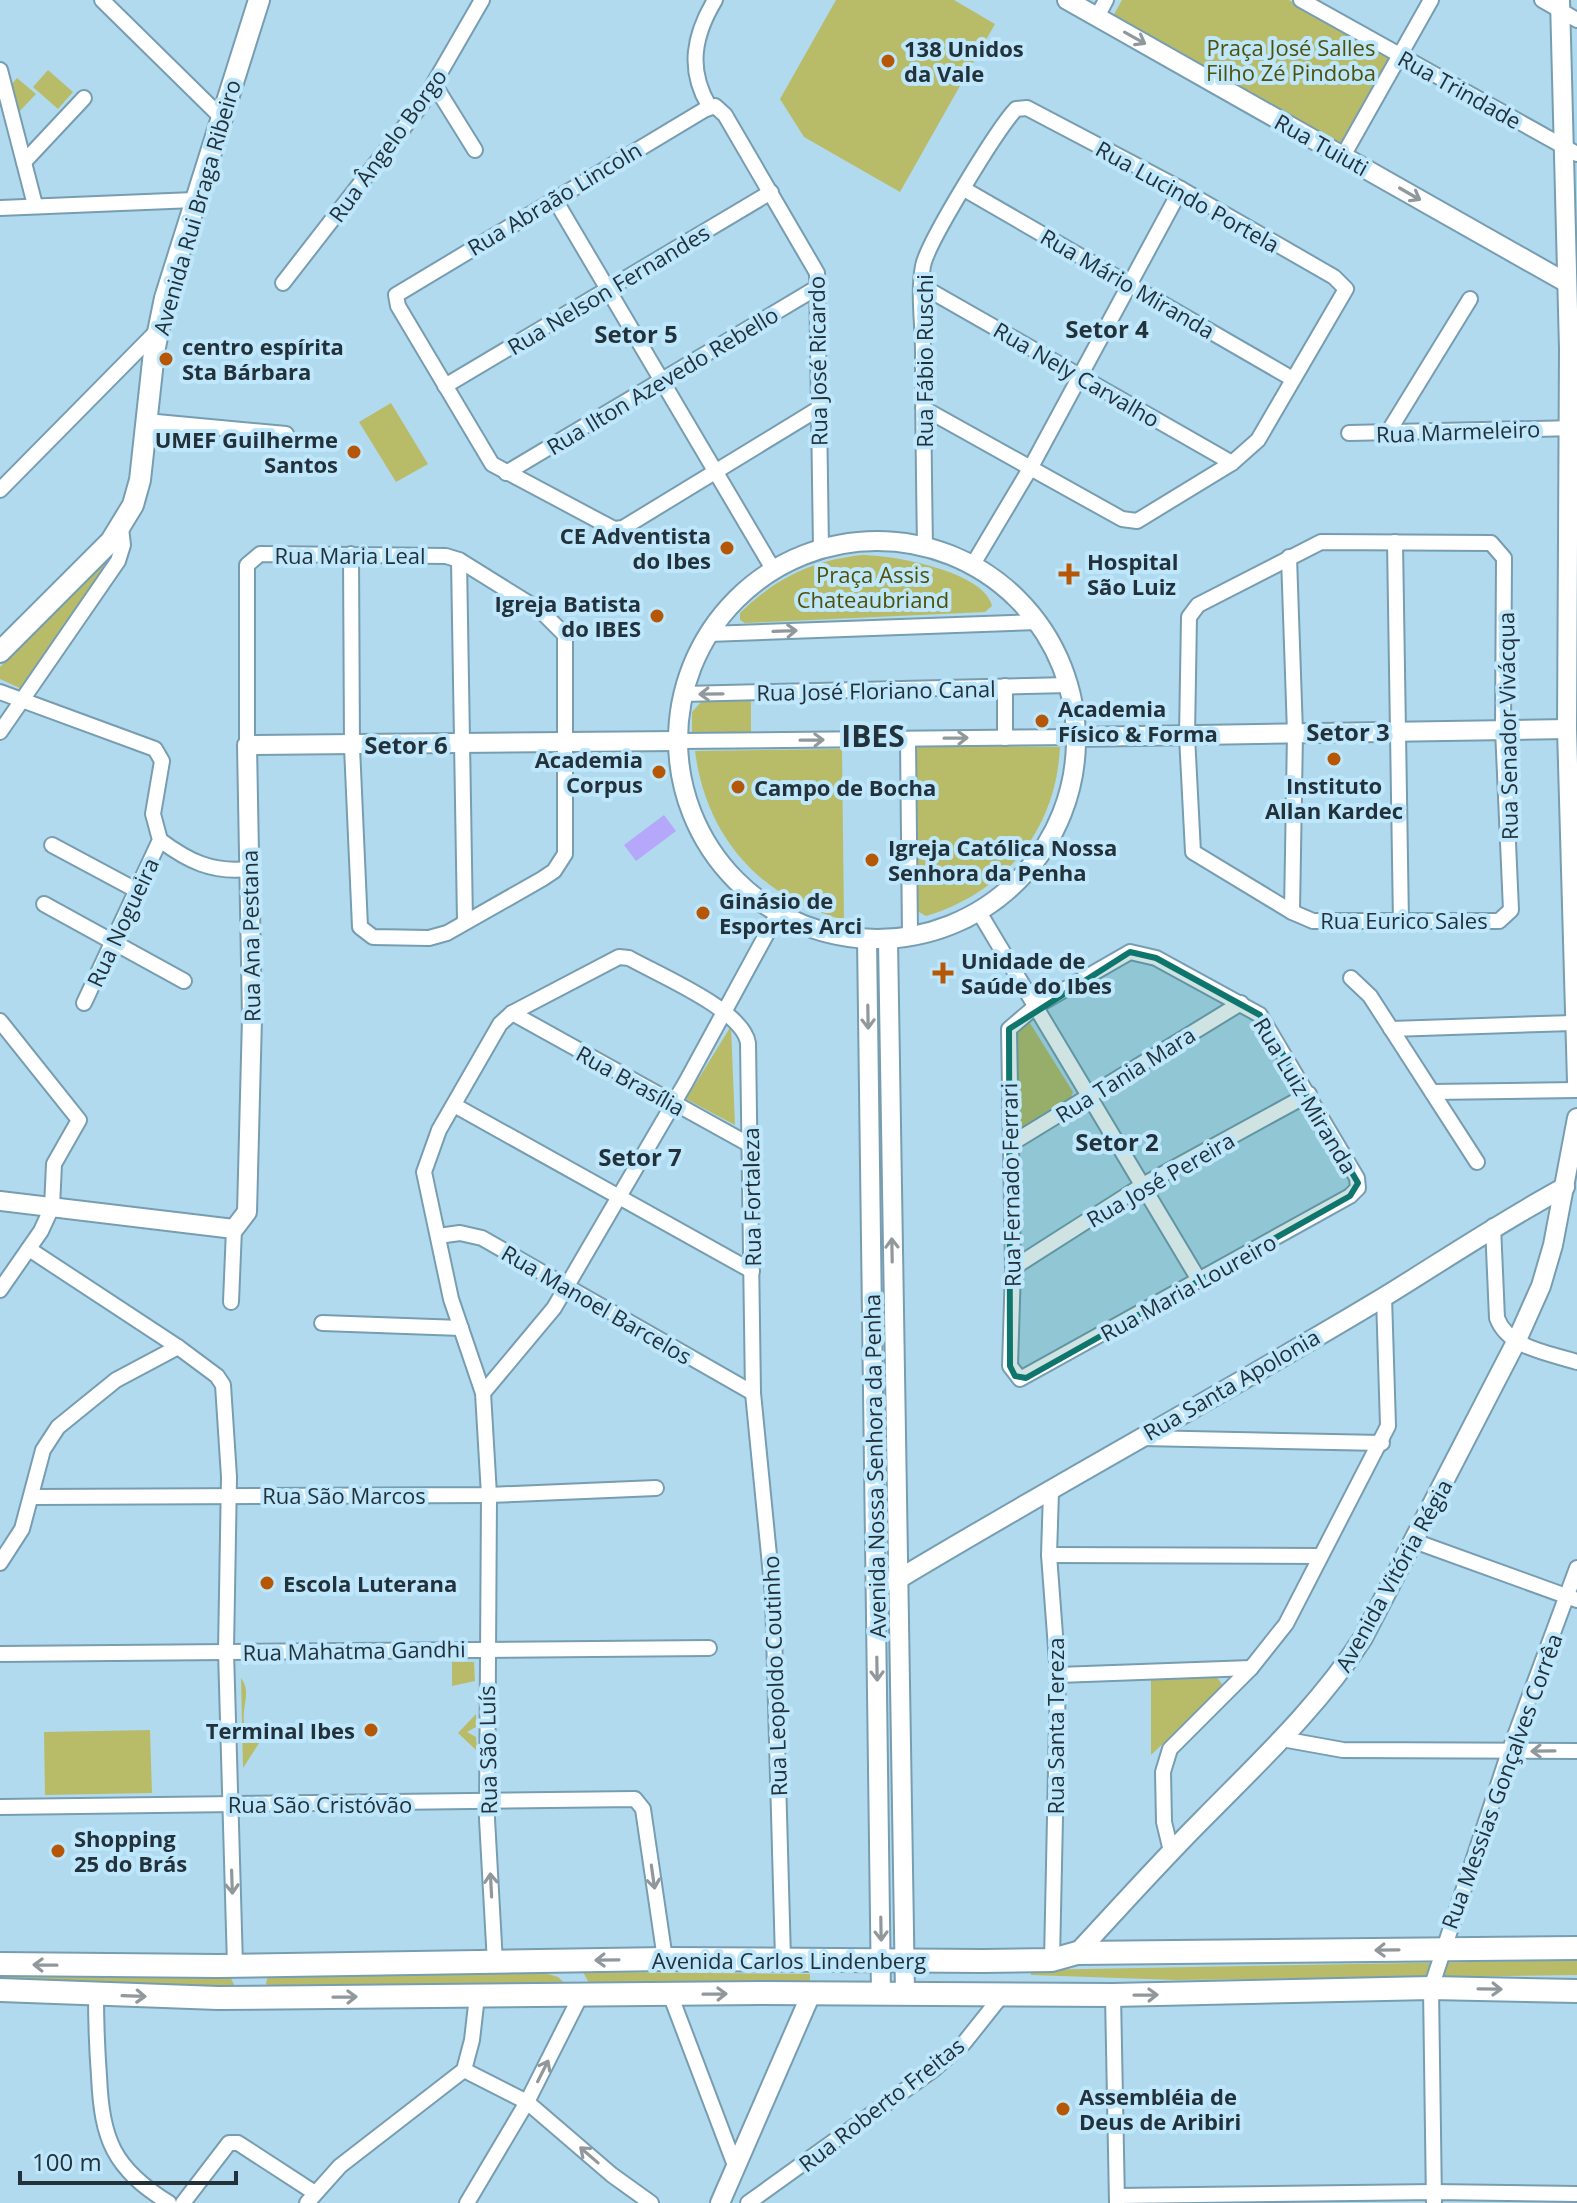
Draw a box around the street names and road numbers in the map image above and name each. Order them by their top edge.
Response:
street label: Rua Trindade [1393,43,1527,135]
street label: Rua Ângelo Borgo [321,62,453,228]
street label: Avenida Rui Braga Ribeiro [145,76,247,338]
street label: Rua Tuiuti [1270,106,1374,182]
street label: Rua Lucindo Portela [1091,133,1285,259]
street label: Rua Abraão Lincoln [461,134,647,262]
street label: Rua Nelson Fernandes [501,217,715,361]
street label: Rua Mário Miranda [1036,221,1220,345]
street label: Rua Fábio Ruschi [909,274,939,448]
street label: Rua José Ricardo [801,276,833,446]
street label: Rua Ilton Azevedo Rebello [541,299,783,461]
street label: Rua Nely Carvalho [989,314,1165,434]
street label: Rua Marmeleiro [1375,413,1541,449]
street label: Rua Maria Leal [274,540,426,570]
street label: Rua Senador Vivácqua [1490,612,1524,840]
street label: Rua José Floriano Canal [756,673,996,707]
street label: Rua Ana Pestana [233,850,267,1022]
street label: Rua Nogueira [79,853,165,991]
street label: Rua Eurico Sales [1320,905,1488,935]
street label: Rua Luiz Miranda [1247,1011,1365,1179]
street label: Rua Tania Mara [1049,1019,1201,1129]
street label: Rua Brasília [571,1038,691,1122]
street label: Rua Fernado Ferrari [993,1083,1027,1287]
street label: Rua José Pereira [1080,1124,1240,1234]
street label: Rua Fortaleza [735,1127,767,1267]
street label: Rua Maria Loureiro [1095,1226,1281,1348]
street label: Rua Manoel Barcelos [496,1237,698,1371]
street label: Avenida Nossa Senhora da Penha [856,1294,892,1638]
street label: Rua Santa Apolonia [1137,1321,1325,1447]
street label: Avenida Vitória Régia [1328,1473,1458,1677]
street label: Rua São Marcos [262,1480,426,1510]
street label: Rua Leopoldo Coutinho [755,1555,793,1797]
street label: Rua Messias Gonçalves Corrêa [1433,1629,1569,1933]
street label: Rua Mahatma Gandhi [242,1633,466,1667]
street label: Rua Santa Tereza [1040,1638,1070,1814]
street label: Rua São Luís [471,1685,503,1815]
street label: Rua São Cristóvão [228,1789,412,1819]
street label: Avenida Carlos Lindenberg [652,1945,926,1975]
street label: Rua Roberto Freitas [792,2030,970,2178]

